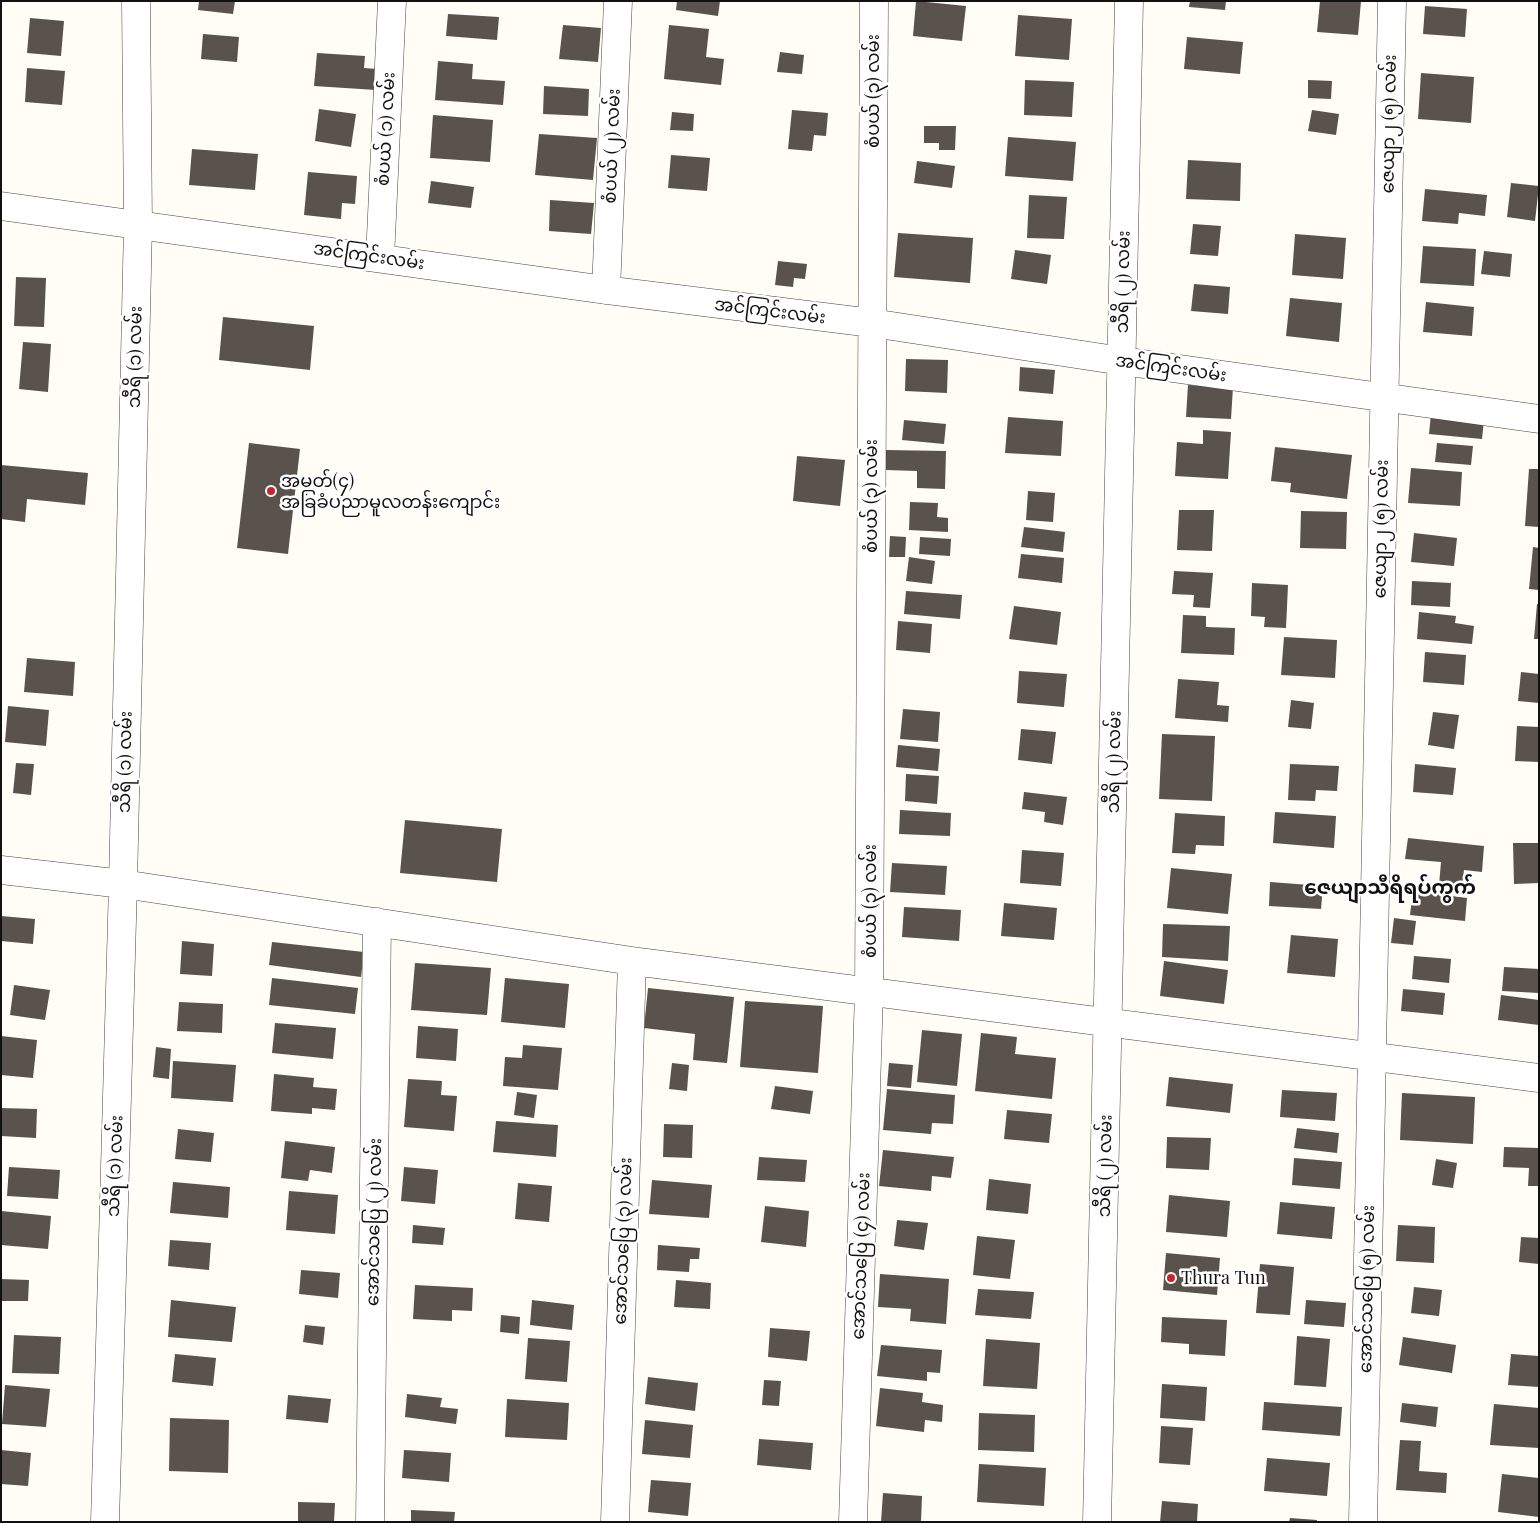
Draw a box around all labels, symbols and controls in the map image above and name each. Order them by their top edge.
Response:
street label: စံပယ် (၃) လမ်း [862,34,884,148]
street label: ဇေယျာ၂ (၅) လမ်း [1377,54,1401,194]
street label: စံပယ် (၁) လမ်း [372,72,400,186]
street label: စံပယ် (၂) လမ်း [599,88,625,204]
street label: သီရိ (၂) လမ်း [1111,230,1135,334]
street label: အင်ကြင်းလမ်း [312,238,426,274]
street label: အင်ကြင်းလမ်း [713,293,827,329]
street label: သီရိ (၁) လမ်း [123,306,147,408]
street label: အင်ကြင်းလမ်း [1114,350,1228,386]
street label: စံပယ် (၃) လမ်း [860,439,882,553]
street label: ဇေယျာ၂ (၅) လမ်း [1369,459,1393,599]
place label: အမှတ်(၄) အခြခံပညာမူလတန်းကျောင်း [281,470,500,512]
marker: အမှတ်(၄) အခြခံပညာမူလတန်းကျောင်း [265,485,277,497]
street label: သီရိ (၂) လမ်း [1102,710,1126,814]
street label: သီရိ (၁) လမ်း [113,711,137,813]
street label: စံပယ် (၃) လမ်း [859,844,881,958]
district label: ဇေယျာသီရိရပ်ကွက် [1304,876,1476,900]
street label: သီရိ (၂) လမ်း [1093,1114,1117,1218]
street label: သီရိ (၁) လမ်း [102,1115,128,1217]
street label: အောင်သပြေ (၂) လမ်း [362,1138,386,1306]
street label: အောင်သပြေ (၃) လမ်း [609,1157,637,1325]
street label: အောင်သပြေ (၄) လမ်း [847,1172,875,1340]
street label: အောင်သပြေ (၅) လမ်း [1355,1205,1379,1373]
place label: Thura Tun [1181,1267,1266,1289]
marker: Thura Tun [1165,1272,1177,1284]

